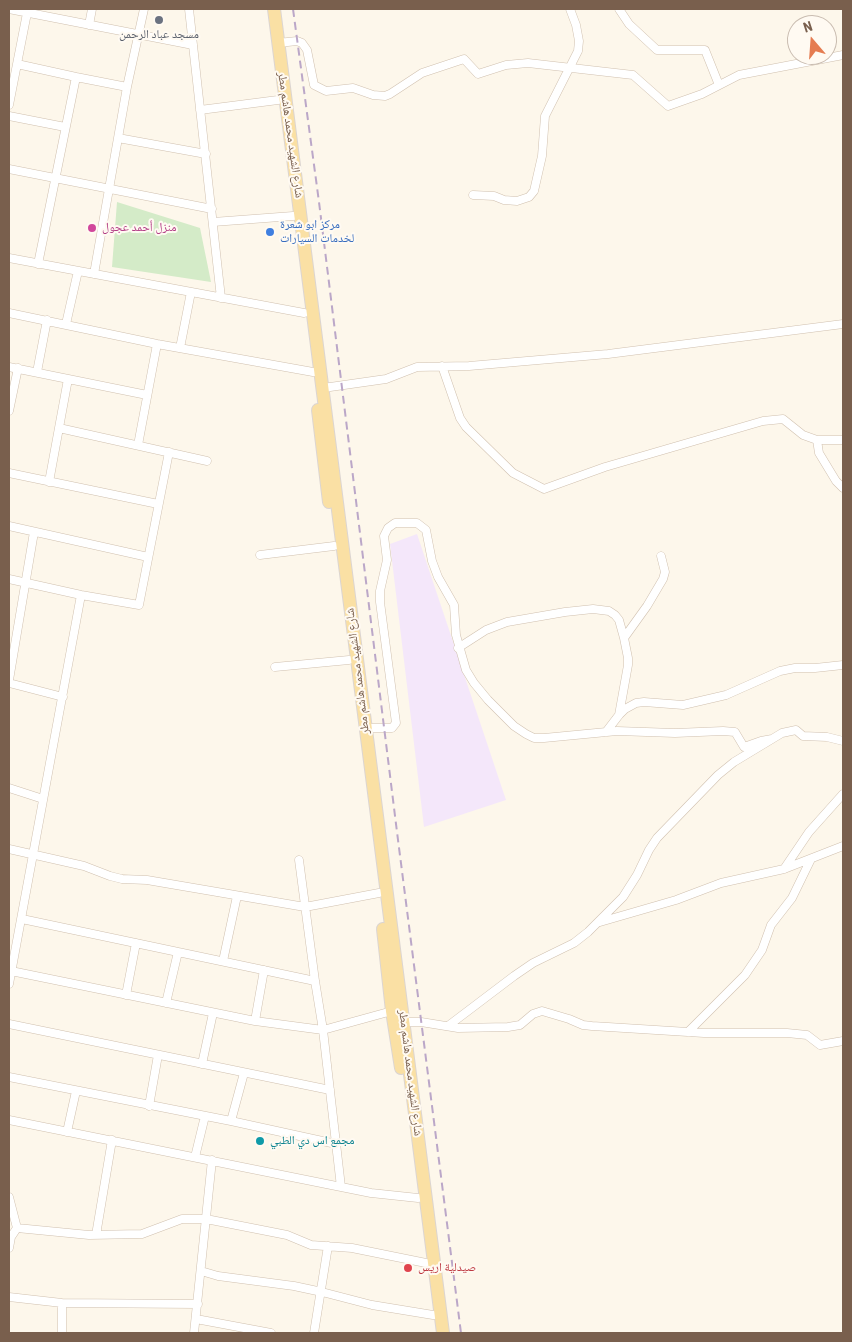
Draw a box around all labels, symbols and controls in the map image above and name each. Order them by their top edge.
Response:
marker: مسجد عباد الرحمن [153,14,165,26]
north arrow [787,15,837,65]
text: N [801,18,814,36]
place label: مسجد عباد الرحمن [119,28,199,42]
street label: شارع الشهيد محمد هاشم مطر [274,71,306,199]
place label: مركز ابو شعرة لخدمات السيارات [280,218,354,246]
place label: منزل أحمد عجول [102,221,176,235]
marker: منزل أحمد عجول [86,222,98,234]
marker: مركز ابو شعرة لخدمات السيارات [264,226,276,238]
street label: شارع الشهيد محمد هاشم مطر [343,607,373,735]
street label: شارع الشهيد محمد هاشم مطر [395,1009,425,1137]
place label: مجمع اس دي الطبي [270,1134,354,1148]
marker: مجمع اس دي الطبي [254,1135,266,1147]
place label: صيدلية اريس [418,1261,476,1275]
marker: صيدلية اريس [402,1262,414,1274]

